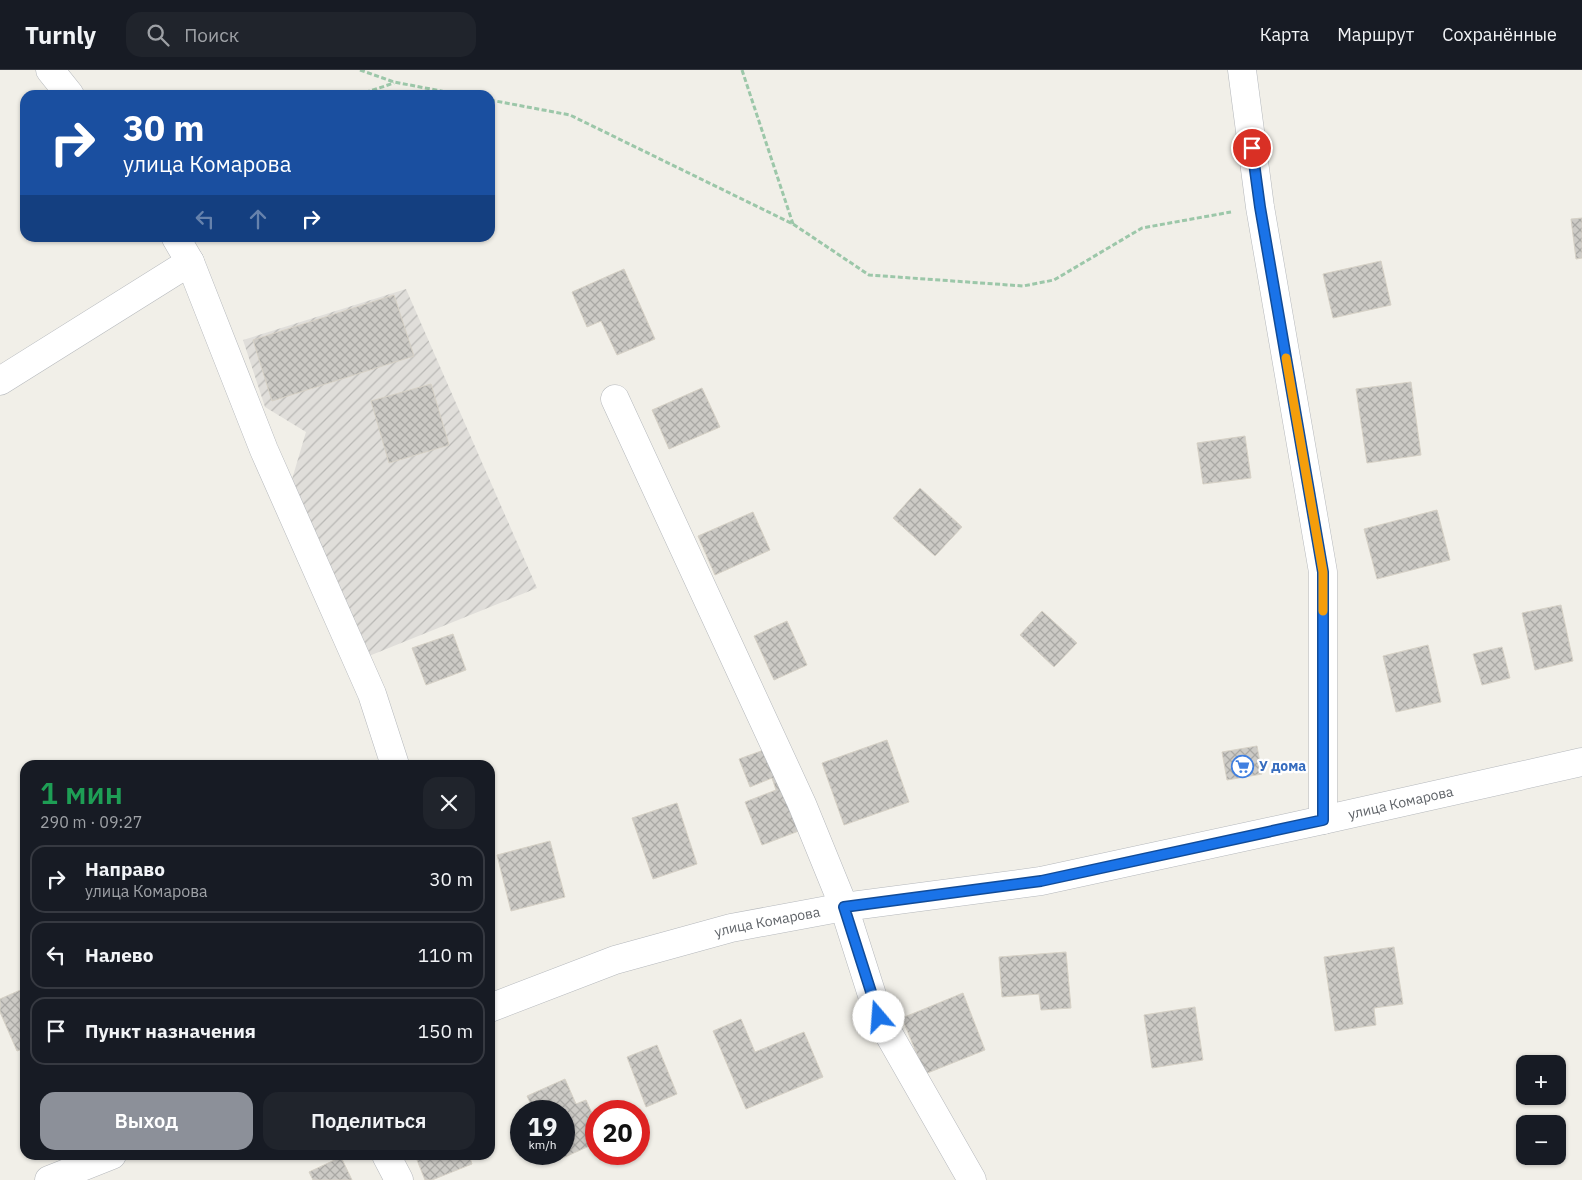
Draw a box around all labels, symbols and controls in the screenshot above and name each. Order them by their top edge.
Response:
search box [126,12,476,57]
text: Turnly [25,19,96,51]
icon: search [144,21,172,49]
text: Поиск [184,23,239,47]
text: Карта [1260,23,1309,46]
text: Маршрут [1337,23,1414,46]
text: Сохранённые [1442,23,1557,46]
text: 30 m [123,105,205,151]
icon: right [40,110,105,175]
pin [1231,127,1273,169]
icon: arrive [1238,134,1266,162]
text: улица Комарова [123,149,292,178]
icon: left [191,205,219,233]
icon: ahead [244,205,272,233]
icon: right [297,205,325,233]
supermarket icon: У дома [1231,754,1255,778]
place label: У дома [1259,757,1306,775]
text: 1 мин [40,773,123,812]
button: close [423,777,475,829]
street label: улица Комарова [1346,782,1456,823]
text: 290 m · 09:27 [40,812,142,832]
text: Направо [85,857,165,881]
icon: right [42,865,70,893]
text: 30 m [429,867,473,891]
text: улица Комарова [85,881,208,901]
street label: улица Комарова [712,903,822,941]
icon: left [42,941,70,969]
text: Налево [85,943,154,967]
text: 110 m [418,943,473,967]
position arrow [852,990,904,1042]
icon: arrive [42,1017,70,1045]
text: Пункт назначения [85,1019,256,1043]
text: 150 m [418,1019,473,1043]
map controls [1516,1055,1566,1165]
button: + [1516,1055,1566,1105]
button: Выход [40,1092,253,1150]
button: Поделиться [263,1092,475,1150]
speed limit sign: 20 [585,1100,650,1165]
text: 19 [527,1110,558,1143]
button: − [1516,1115,1566,1165]
text: km/h [528,1137,557,1152]

